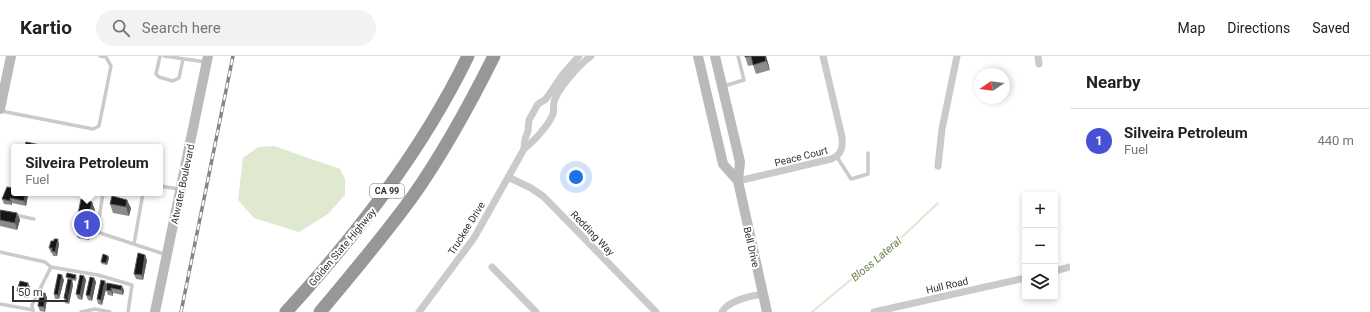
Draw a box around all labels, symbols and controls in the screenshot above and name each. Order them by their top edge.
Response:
search box [96,10,376,46]
text: Kartio [20,16,72,39]
icon: search [110,17,132,39]
text: Search here [142,19,221,37]
text: Map [1178,20,1205,36]
text: Directions [1227,20,1290,36]
text: Saved [1312,20,1350,36]
north arrow [974,68,1010,104]
text: Nearby [1086,72,1141,92]
text: Silveira Petroleum [1124,124,1248,142]
text: 1 [1095,133,1103,148]
text: 440 m [1317,133,1354,148]
text: Fuel [1124,142,1148,157]
street label: Atwater Boulevard [169,143,196,225]
popup [11,144,163,196]
street label: Peace Court [773,145,829,168]
text: Silveira Petroleum [25,154,149,172]
your location [566,167,586,187]
text: Fuel [25,172,49,187]
road number: CA 99 [370,184,404,198]
map controls [1022,192,1058,300]
button: + [1022,192,1058,228]
street label: Truckee Drive [446,200,487,257]
street label: Golden State Highway [307,206,378,288]
pin: 1 [74,209,100,239]
street label: Redding Way [569,209,617,258]
street label: Bell Drive [742,226,762,268]
button: − [1022,228,1058,264]
water label: Bloss Lateral [849,234,904,284]
button: layers [1022,264,1058,300]
street label: Hull Road [925,275,969,296]
scale bar [12,284,68,303]
text: 50 m [18,286,43,299]

